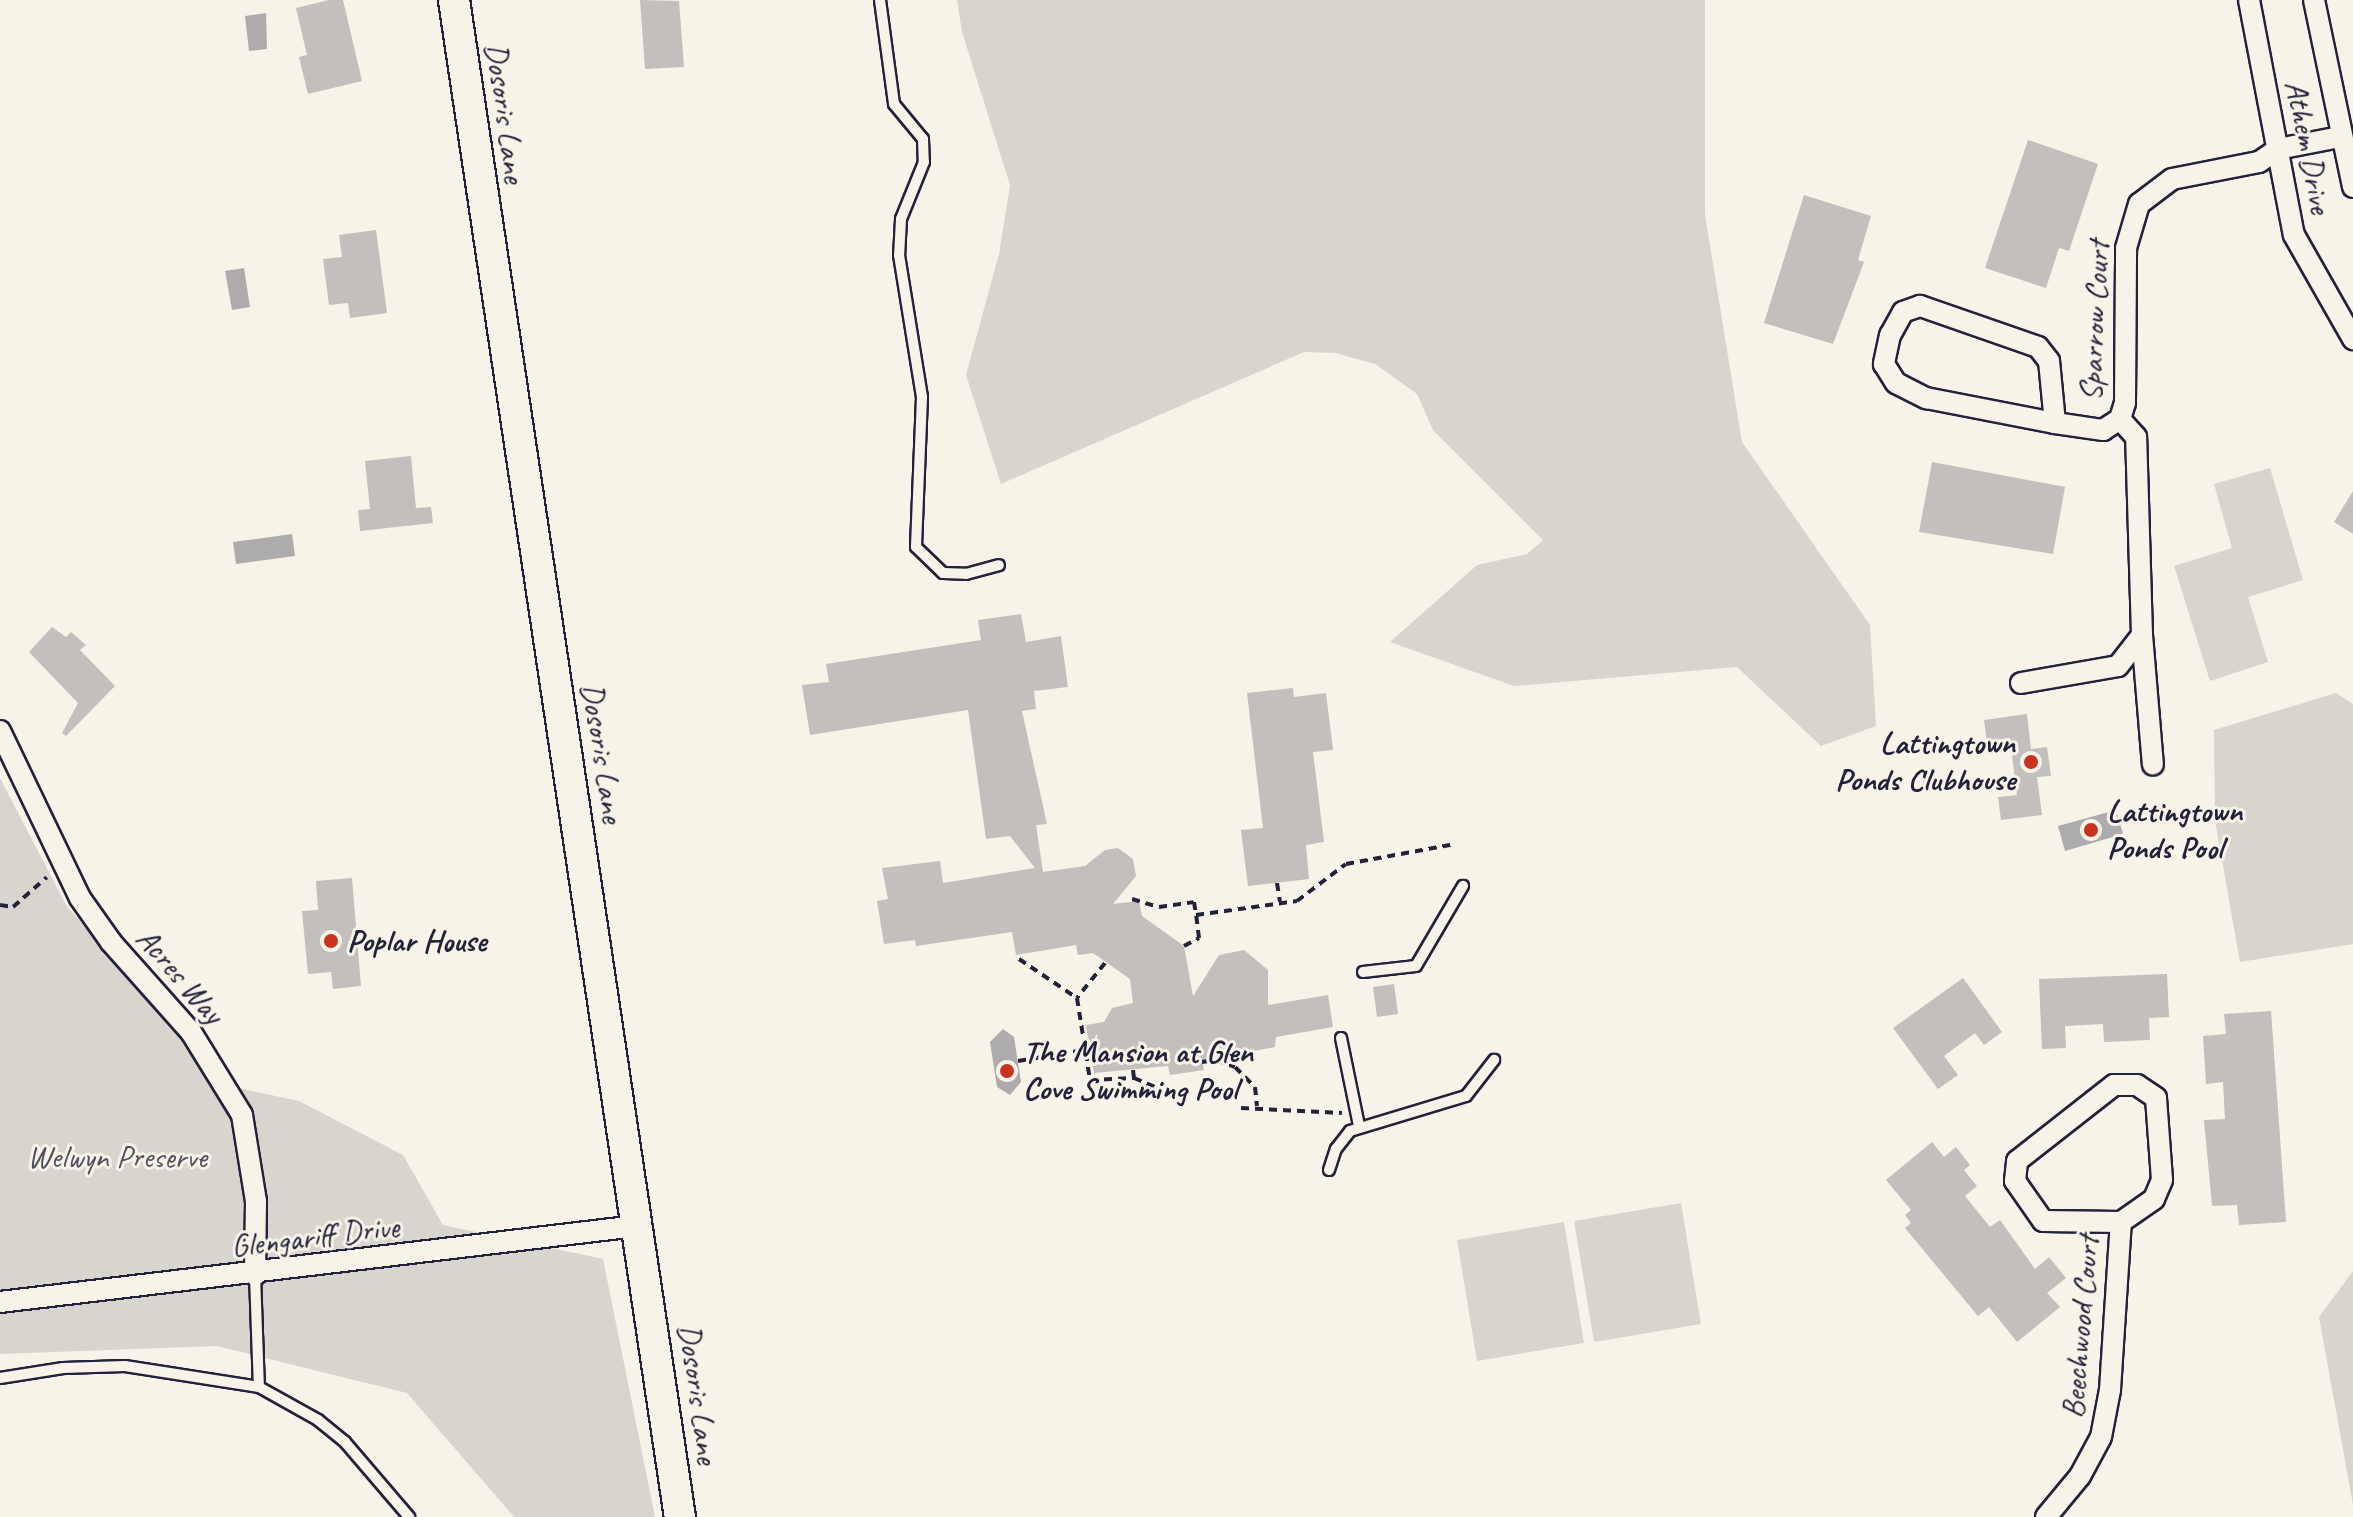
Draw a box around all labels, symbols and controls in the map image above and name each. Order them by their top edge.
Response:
street label: Dosoris Lane [476,41,534,185]
street label: Athem Drive [2276,77,2340,217]
street label: Sparrow Court [2072,240,2118,402]
street label: Dosoris Lane [572,680,632,826]
place label: Lattingtown Ponds Clubhouse [1836,725,2015,800]
marker: Lattingtown Ponds Clubhouse [2022,753,2040,771]
place label: Lattingtown Ponds Pool [2107,793,2242,868]
marker: Lattingtown Ponds Pool [2082,821,2100,839]
street label: Acres Way [128,920,232,1032]
place label: Poplar House [347,922,486,960]
marker: Poplar House [322,932,340,950]
place label: The Mansion at Glen Cove Swimming Pool [1023,1034,1255,1109]
marker: The Mansion at Glen Cove Swimming Pool [998,1062,1016,1080]
park label: Welwyn Preserve [27,1138,207,1176]
street label: Glengariff Drive [229,1208,401,1266]
street label: Beechwood Court [2054,1234,2108,1420]
street label: Dosoris Lane [669,1322,727,1466]

